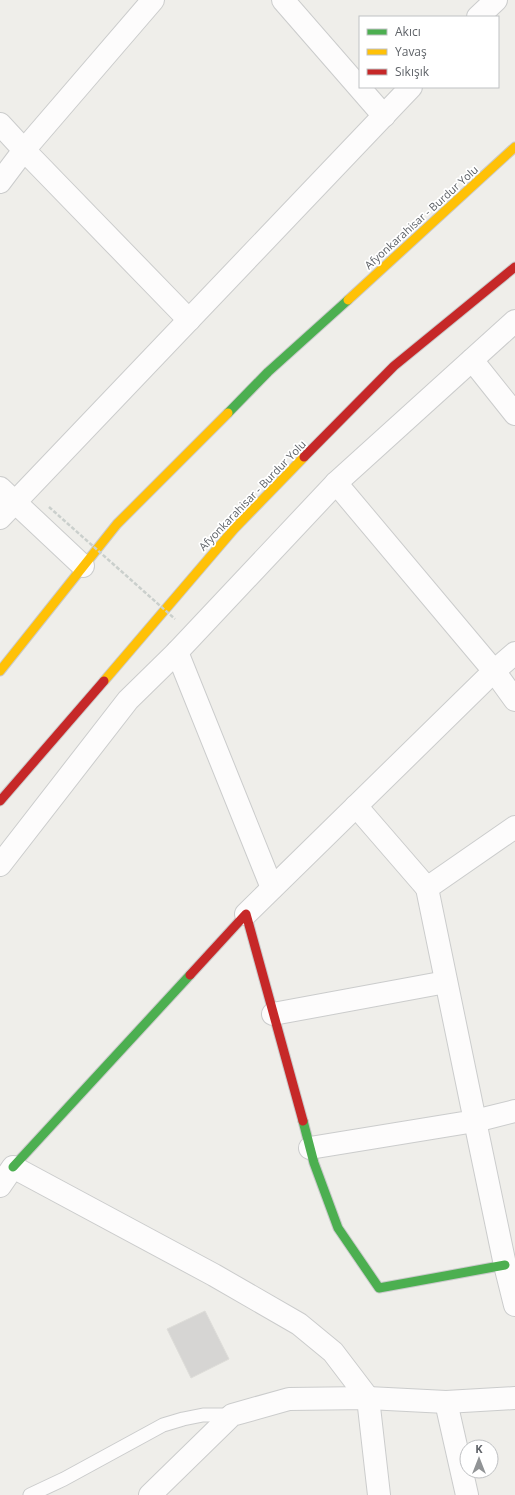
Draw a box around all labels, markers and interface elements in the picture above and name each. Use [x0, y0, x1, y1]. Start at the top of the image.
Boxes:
legend [359, 16, 499, 88]
text: Akıcı [395, 23, 421, 40]
text: Yavaş [395, 43, 427, 60]
text: Sıkışık [395, 63, 430, 80]
street label: Afyonkarahisar - Burdur Yolu [361, 162, 481, 272]
street label: Afyonkarahisar - Burdur Yolu [195, 437, 309, 553]
north arrow [459, 1439, 499, 1479]
text: K [475, 1441, 483, 1456]

